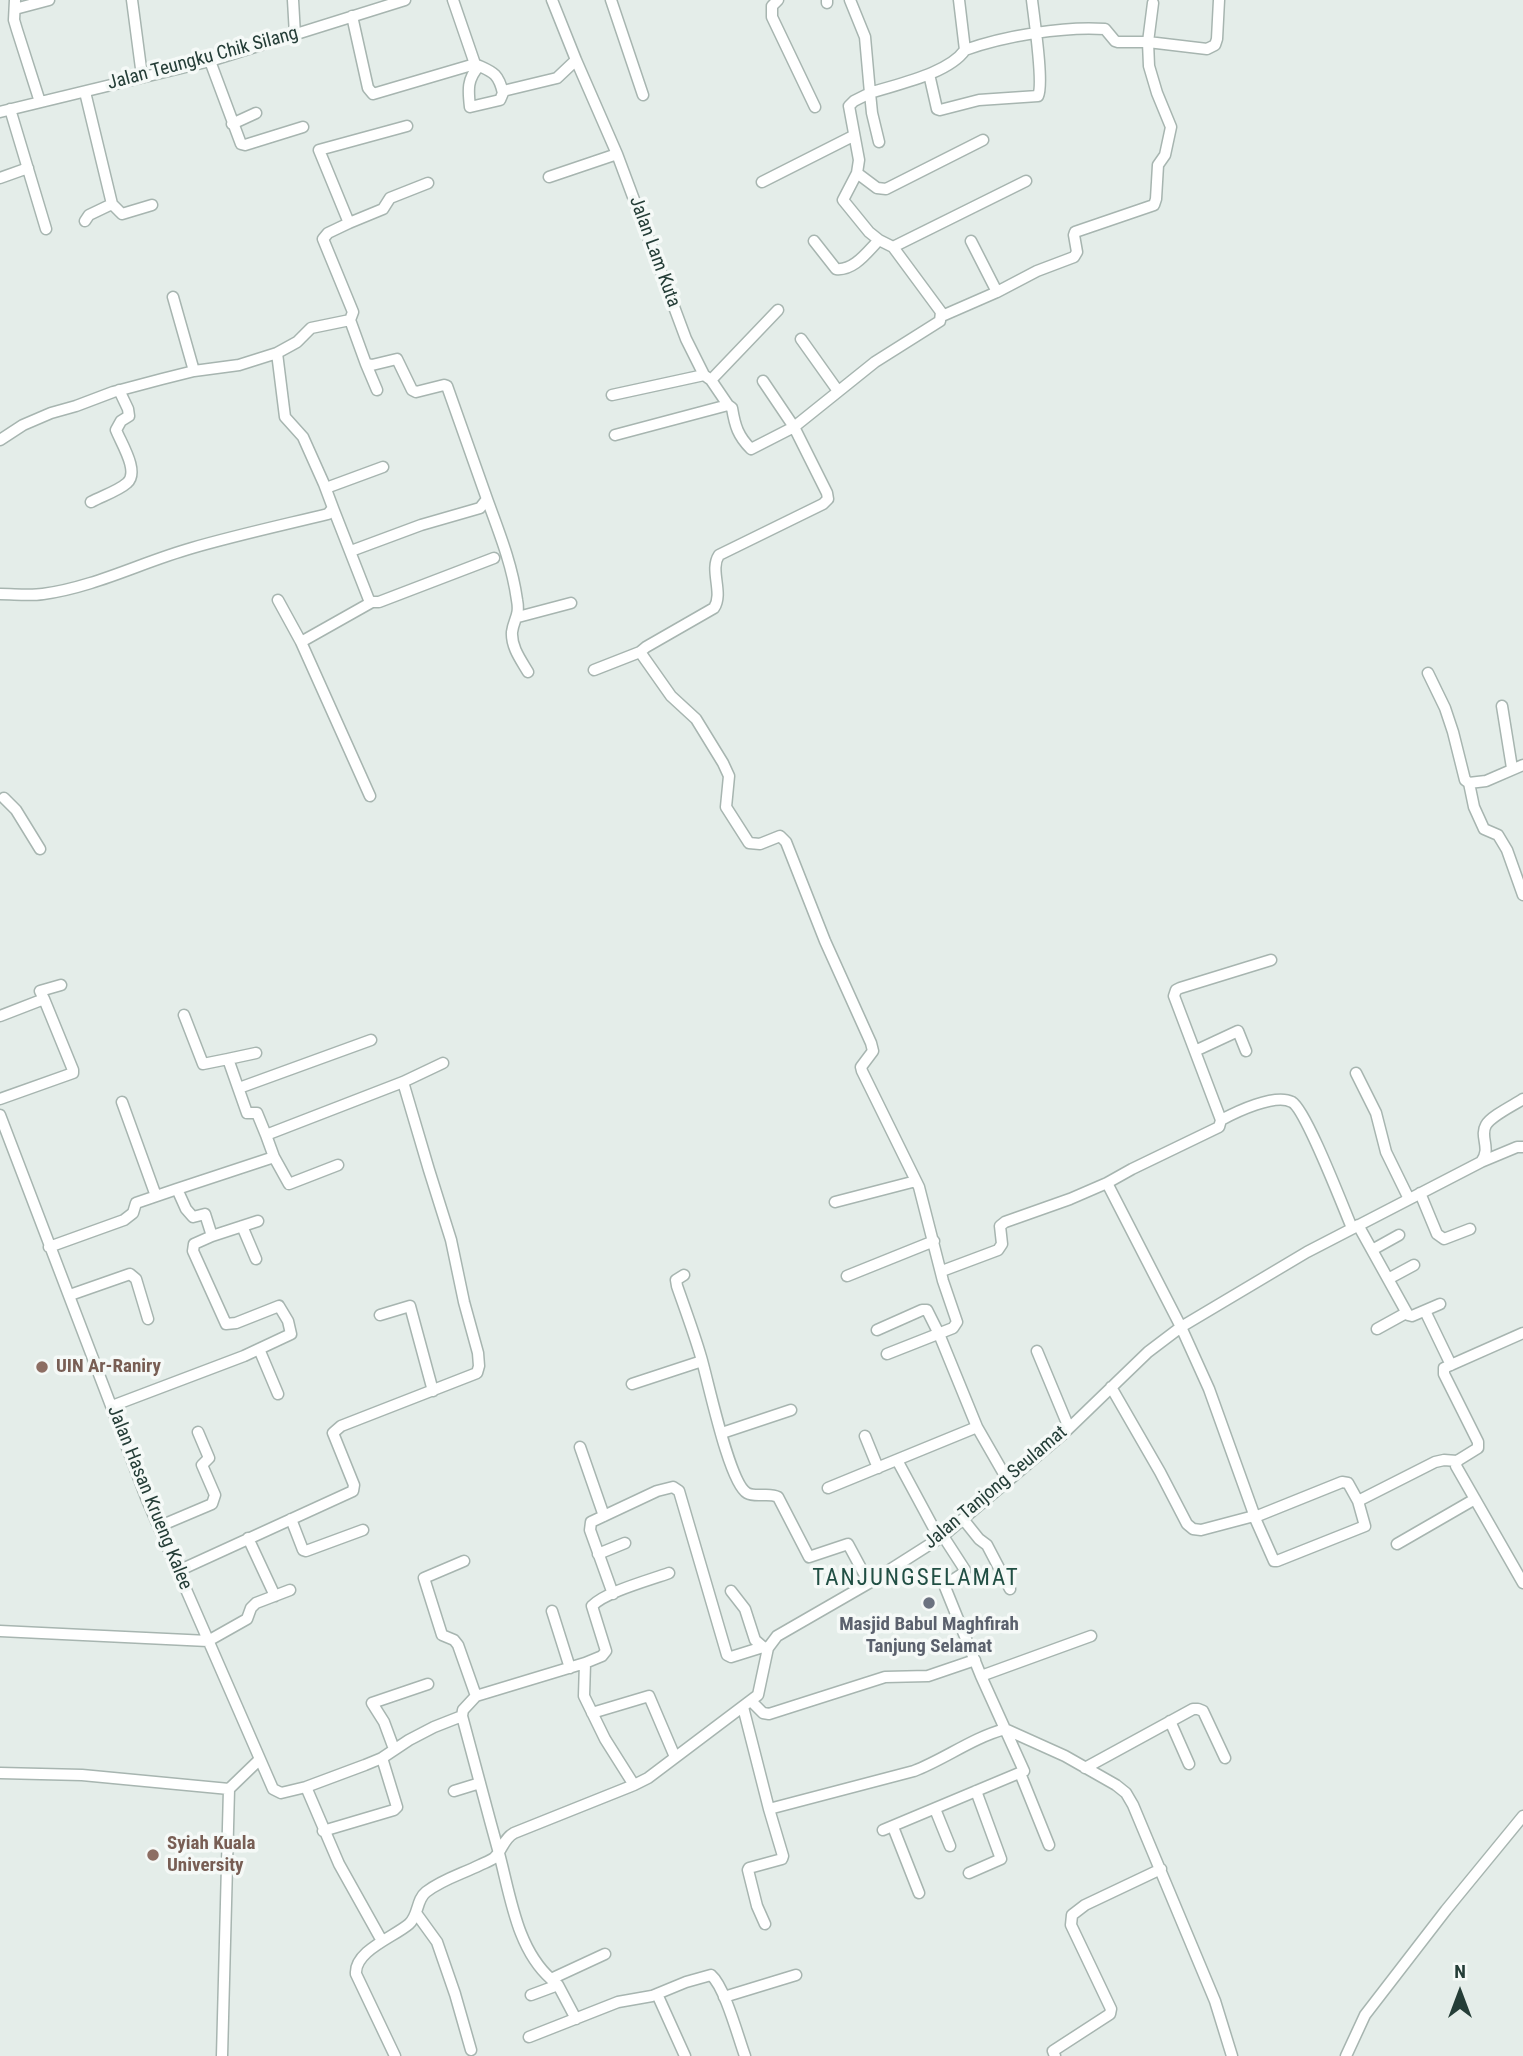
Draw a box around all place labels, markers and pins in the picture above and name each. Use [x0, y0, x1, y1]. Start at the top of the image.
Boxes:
place label: UIN Ar-Raniry [56, 1356, 161, 1378]
marker: UIN Ar-Raniry [34, 1359, 50, 1375]
marker: Masjid Babul Maghfirah Tanjung Selamat [921, 1595, 937, 1611]
place label: Masjid Babul Maghfirah Tanjung Selamat [839, 1614, 1019, 1658]
place label: Syiah Kuala University [167, 1833, 256, 1877]
marker: Syiah Kuala University [145, 1847, 161, 1863]

